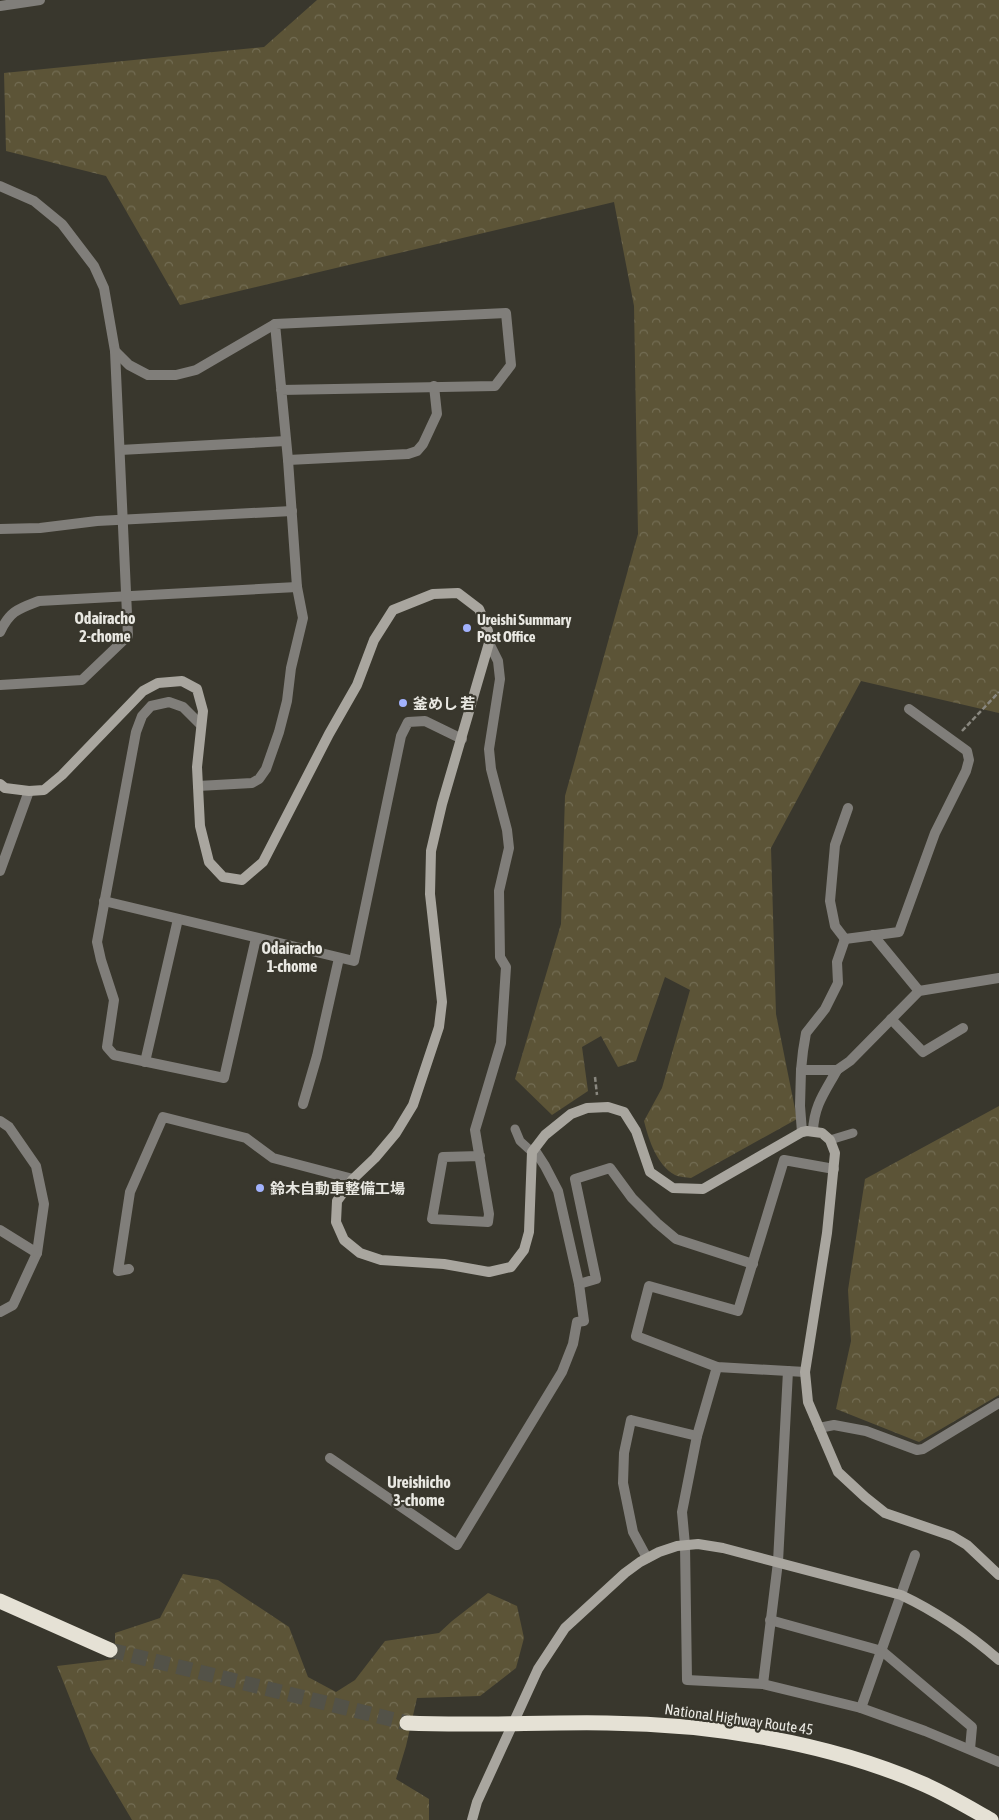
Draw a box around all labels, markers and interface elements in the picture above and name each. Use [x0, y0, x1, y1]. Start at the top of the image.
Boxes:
district label: Odairacho 2-chome [74, 609, 136, 645]
place label: Ureishi Summary Post Office [477, 611, 572, 645]
marker: Ureishi Summary Post Office [461, 622, 473, 634]
place label: 釜めし 若 [413, 695, 475, 712]
marker: 釜めし 若 [397, 697, 409, 709]
district label: Odairacho 1-chome [261, 939, 323, 975]
place label: 鈴木自動車整備工場 [270, 1180, 405, 1197]
marker: 鈴木自動車整備工場 [254, 1182, 266, 1194]
district label: Ureishicho 3-chome [387, 1473, 451, 1509]
street label: National Highway Route 45 [664, 1700, 814, 1738]

